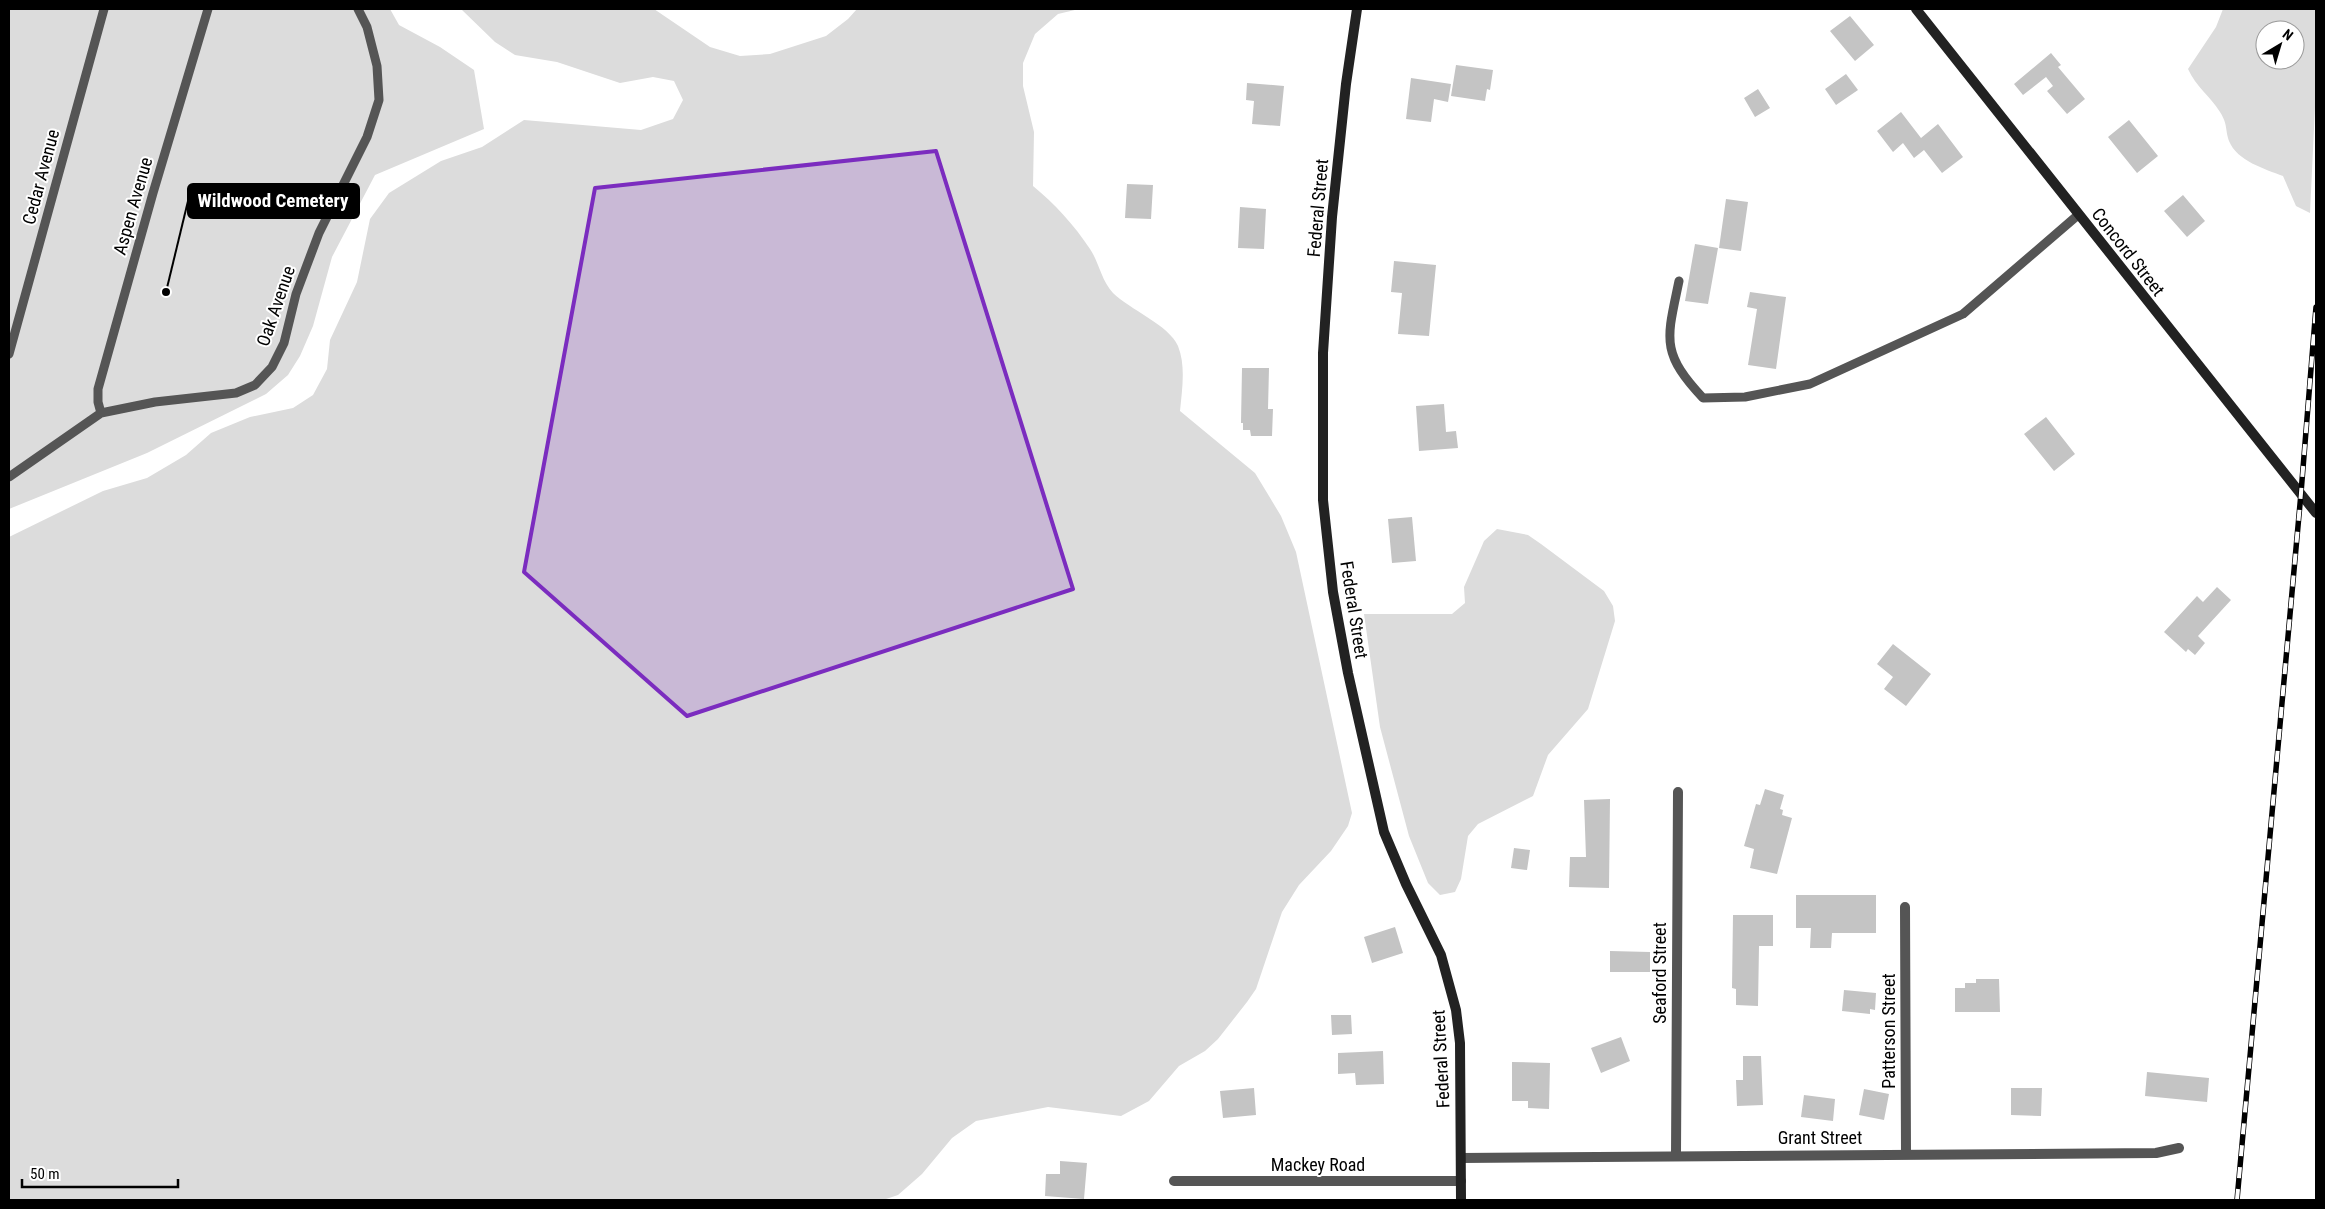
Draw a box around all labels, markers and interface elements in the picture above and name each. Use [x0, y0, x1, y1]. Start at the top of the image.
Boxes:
north arrow [2255, 20, 2305, 70]
text: N [2280, 26, 2296, 44]
street label: Cedar Avenue [18, 127, 63, 227]
street label: Aspen Avenue [109, 155, 156, 257]
street label: Federal Street [1303, 158, 1332, 258]
callout: Wildwood Cemetery [188, 184, 359, 218]
text: Wildwood Cemetery [198, 189, 349, 212]
street label: Concord Street [2088, 204, 2169, 300]
street label: Oak Avenue [252, 263, 299, 349]
street label: Federal Street [1336, 560, 1373, 660]
street label: Seaford Street [1649, 922, 1670, 1024]
street label: Patterson Street [1878, 973, 1899, 1089]
street label: Federal Street [1427, 1009, 1454, 1109]
street label: Grant Street [1778, 1127, 1862, 1148]
street label: Mackey Road [1271, 1154, 1365, 1175]
scale bar [22, 1156, 179, 1188]
text: 50 m [30, 1165, 60, 1183]

